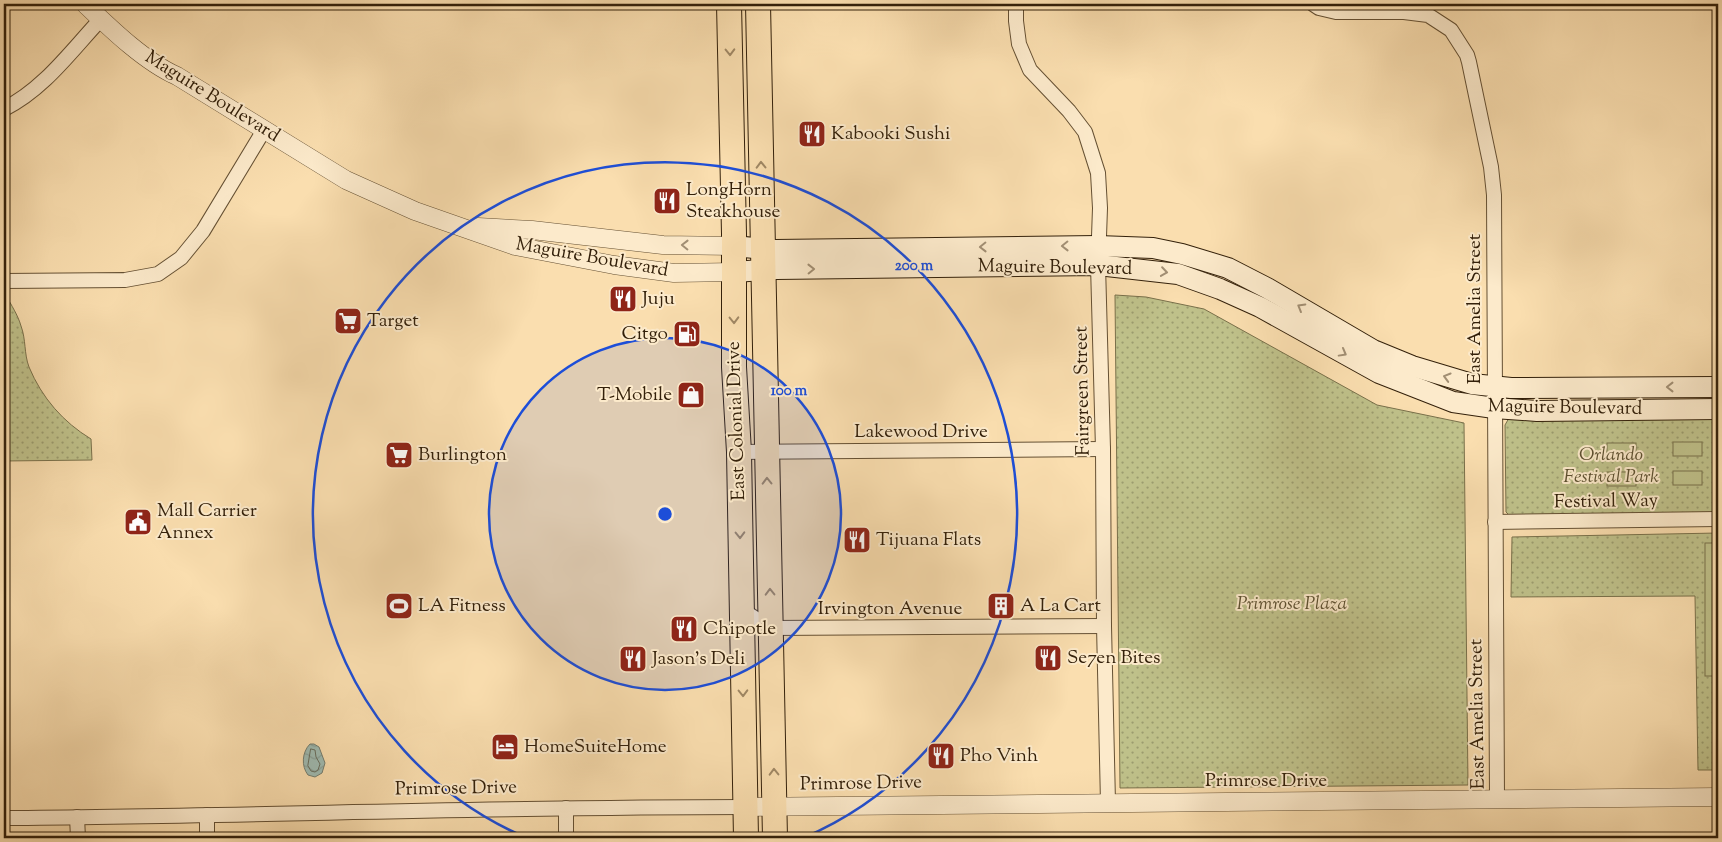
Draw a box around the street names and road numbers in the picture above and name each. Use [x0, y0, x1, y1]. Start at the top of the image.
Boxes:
street label: Maguire Boulevard [139, 45, 285, 150]
street label: Maguire Boulevard [513, 231, 671, 285]
street label: East Amelia Street [1462, 233, 1489, 384]
street label: Maguire Boulevard [977, 253, 1133, 283]
street label: Fairgreen Street [1068, 325, 1098, 456]
street label: East Colonial Drive [721, 341, 753, 501]
street label: Maguire Boulevard [1487, 393, 1643, 423]
street label: Lakewood Drive [854, 419, 988, 446]
street label: Festival Way [1554, 488, 1659, 516]
street label: Irvington Avenue [818, 596, 962, 623]
street label: East Amelia Street [1463, 638, 1493, 789]
street label: Primrose Drive [1205, 768, 1327, 795]
street label: Primrose Drive [800, 769, 922, 799]
street label: Primrose Drive [395, 774, 517, 804]

